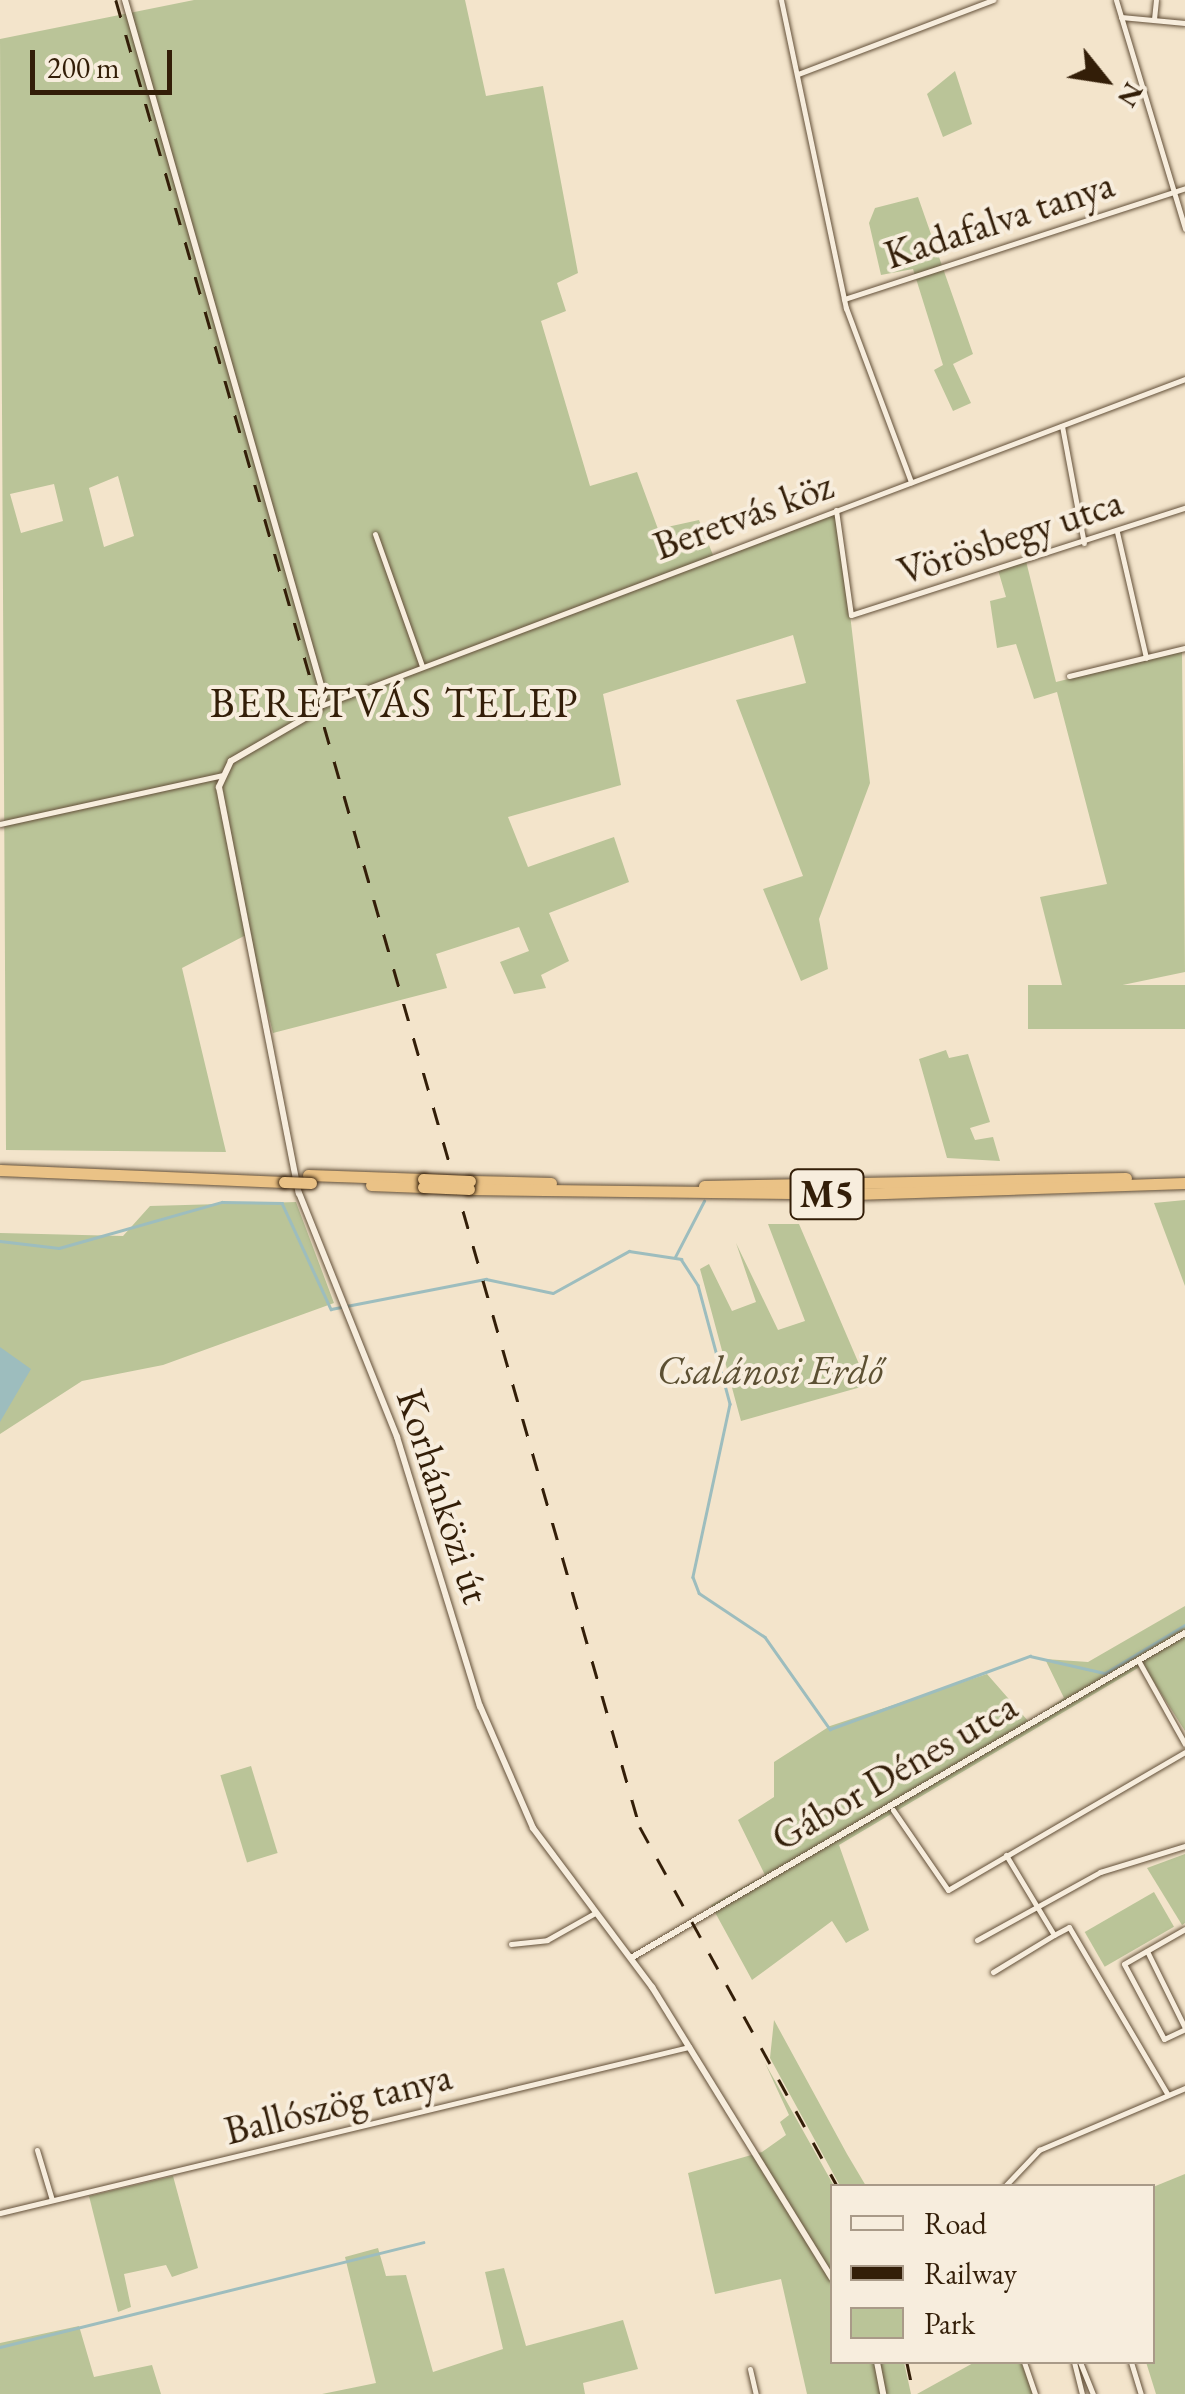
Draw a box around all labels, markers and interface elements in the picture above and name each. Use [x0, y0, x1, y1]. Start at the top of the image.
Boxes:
scale bar [35, 30, 178, 92]
north arrow [1055, 30, 1155, 130]
text: 200 m [47, 48, 120, 87]
text: N [1110, 76, 1152, 114]
street label: Kadafalva tanya [878, 159, 1120, 279]
street label: Beretvás köz [647, 460, 839, 570]
street label: Vörösbegy utca [892, 477, 1128, 595]
district label: BERETVÁS TELEP [210, 678, 580, 728]
road number: M5 [790, 1161, 864, 1227]
park label: Csalánosi Erdő [657, 1346, 883, 1394]
street label: Korhánközi út [387, 1383, 501, 1609]
street label: Gábor Dénes utca [763, 1681, 1025, 1861]
street label: Ballószög tanya [219, 2052, 457, 2154]
legend [830, 2184, 1155, 2364]
text: Road [924, 2204, 987, 2243]
text: Railway [924, 2254, 1017, 2293]
text: Park [924, 2304, 975, 2343]

